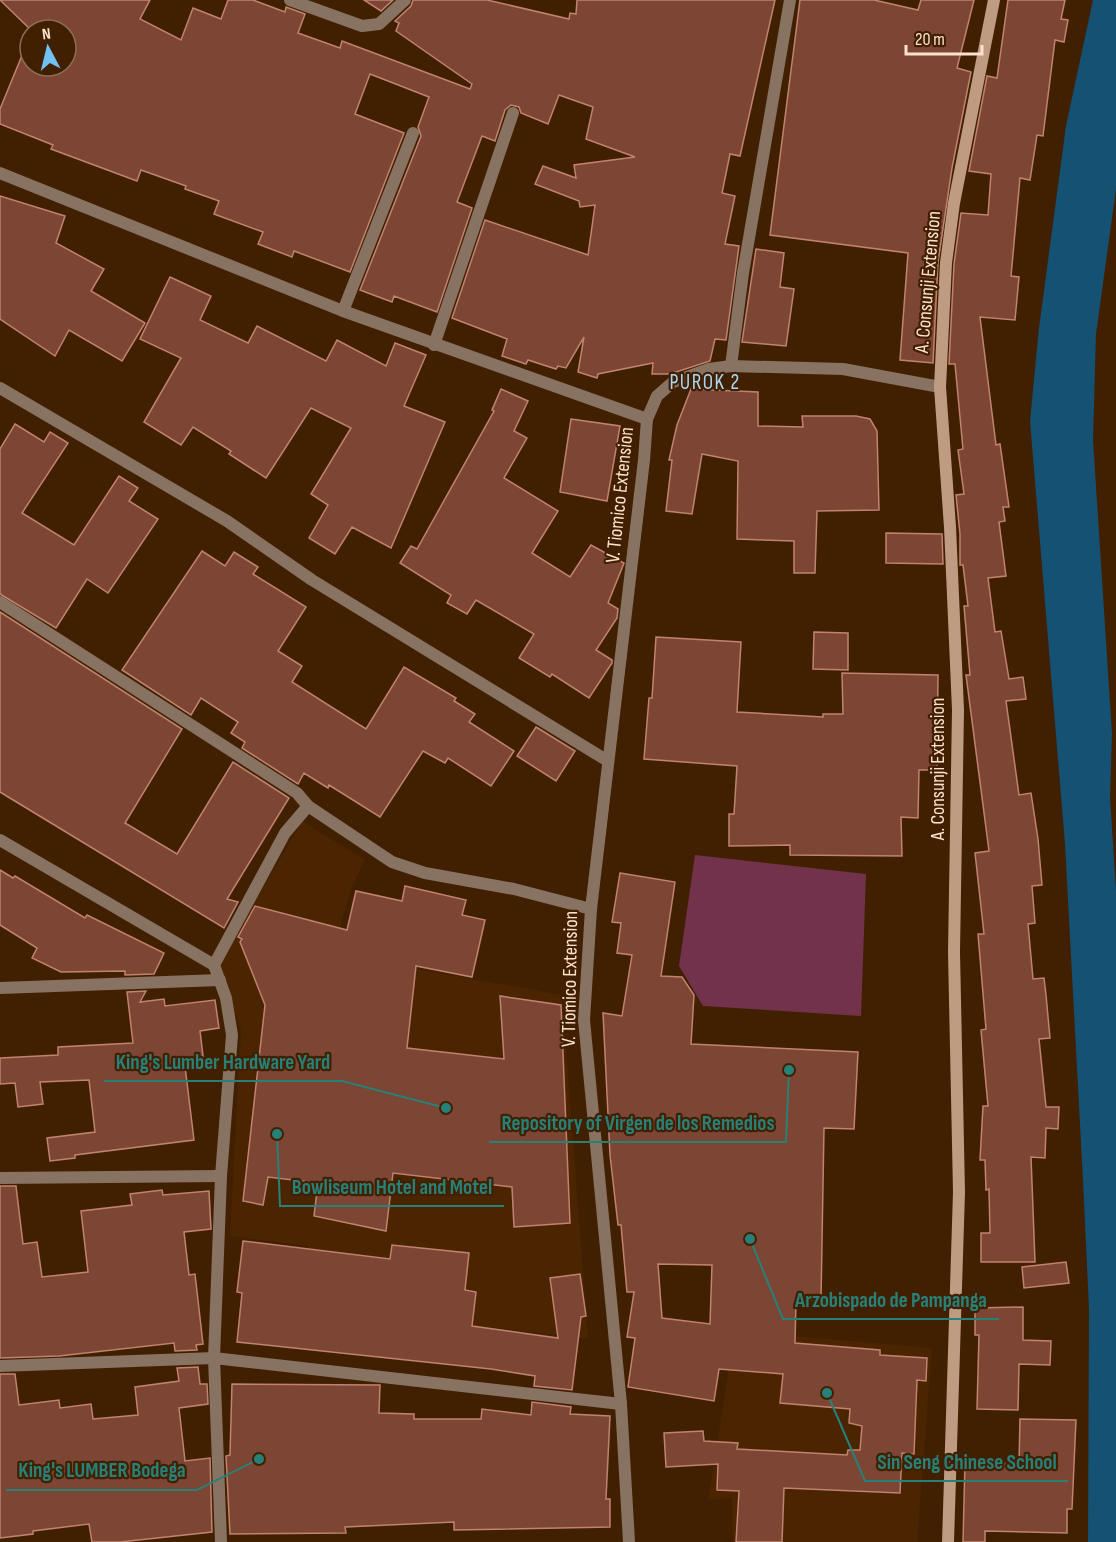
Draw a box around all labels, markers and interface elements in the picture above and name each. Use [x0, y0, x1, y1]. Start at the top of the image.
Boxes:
north arrow [18, 18, 78, 78]
scale bar [906, 18, 982, 56]
text: N [41, 25, 52, 45]
text: 20 m [915, 29, 945, 50]
street label: A. Consunji Extension [910, 210, 946, 355]
district label: PUROK 2 [669, 370, 741, 395]
street label: V. Tiomico Extension [601, 426, 639, 564]
street label: A. Consunji Extension [926, 698, 950, 841]
street label: V. Tiomico Extension [557, 911, 583, 1047]
callout: King's Lumber Hardware Yard [104, 1042, 342, 1081]
text: King's Lumber Hardware Yard [116, 1050, 330, 1075]
callout: Repository of Virgen de los Remedios [489, 1103, 786, 1142]
text: Repository of Virgen de los Remedios [502, 1111, 774, 1136]
callout: Bowliseum Hotel and Motel [280, 1167, 504, 1206]
text: Bowliseum Hotel and Motel [292, 1175, 492, 1200]
callout: Arzobispado de Pampanga [783, 1280, 999, 1319]
text: Arzobispado de Pampanga [794, 1288, 987, 1313]
callout: Sin Seng Chinese School [865, 1442, 1068, 1481]
text: Sin Seng Chinese School [877, 1450, 1057, 1475]
callout: King's LUMBER Bodega [6, 1451, 197, 1490]
text: King's LUMBER Bodega [18, 1458, 186, 1483]

